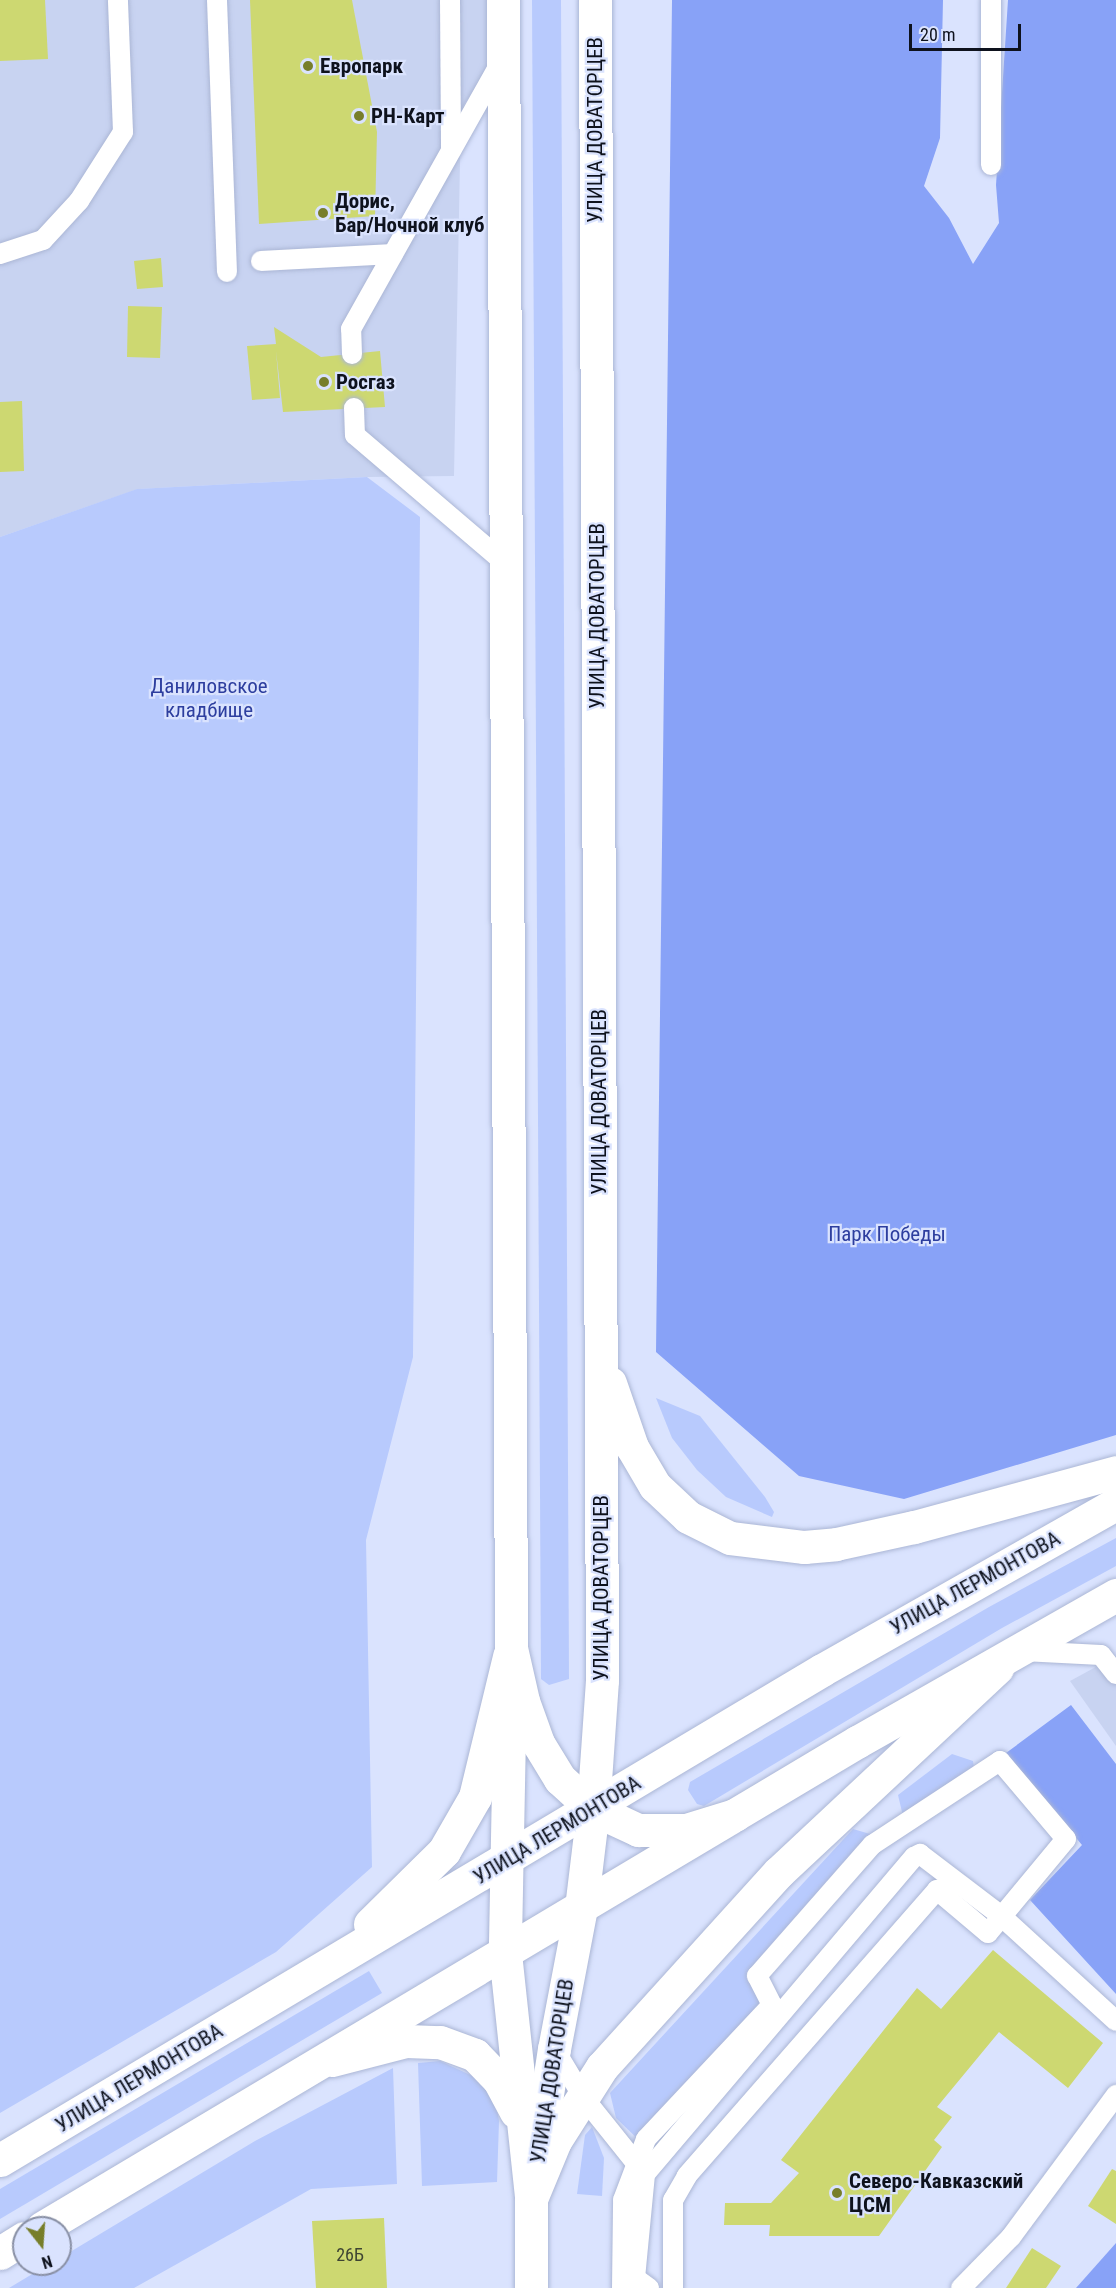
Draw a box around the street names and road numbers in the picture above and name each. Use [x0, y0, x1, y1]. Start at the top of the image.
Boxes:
street label: УЛИЦА ДОВАТОРЦЕВ [582, 37, 608, 223]
street label: УЛИЦА ДОВАТОРЦЕВ [584, 523, 610, 709]
street label: УЛИЦА ДОВАТОРЦЕВ [586, 1009, 612, 1195]
street label: УЛИЦА ДОВАТОРЦЕВ [588, 1495, 614, 1681]
street label: УЛИЦА ЛЕРМОНТОВА [886, 1526, 1064, 1640]
street label: УЛИЦА ЛЕРМОНТОВА [469, 1770, 645, 1890]
street label: УЛИЦА ДОВАТОРЦЕВ [525, 1977, 579, 2165]
street label: УЛИЦА ЛЕРМОНТОВА [51, 2018, 227, 2138]

